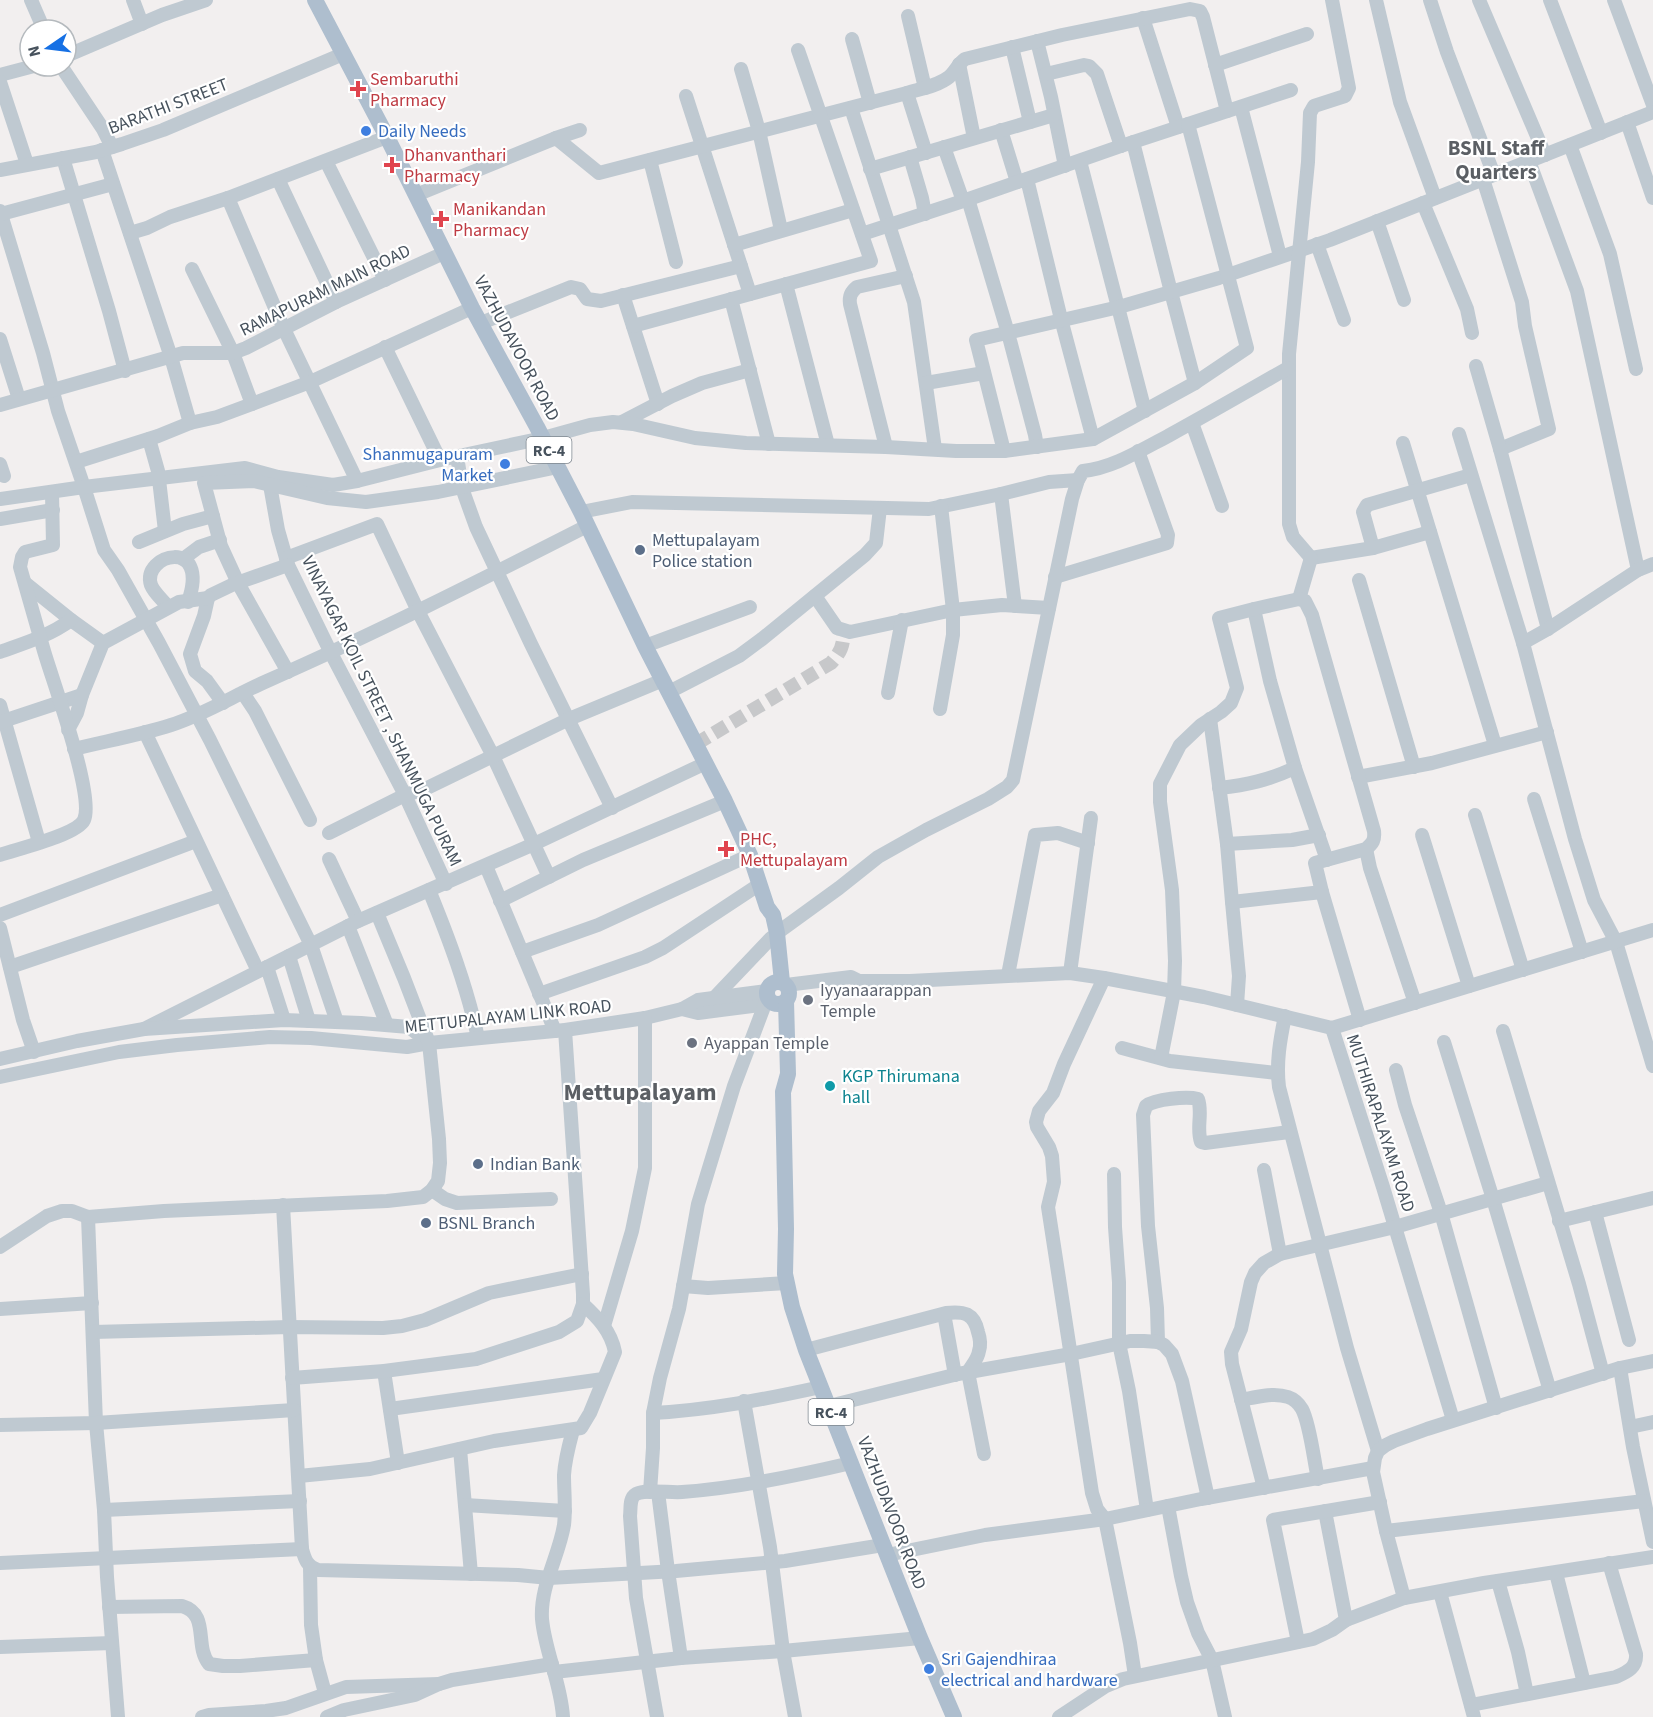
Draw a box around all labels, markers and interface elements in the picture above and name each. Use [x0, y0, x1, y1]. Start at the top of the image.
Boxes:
north arrow [18, 18, 78, 78]
text: N [22, 44, 46, 59]
place label: Sembaruthi Pharmacy [370, 67, 459, 113]
street label: BARATHI STREET [105, 72, 232, 141]
marker: Sembaruthi Pharmacy [351, 82, 365, 96]
place label: Daily Needs [378, 119, 466, 144]
marker: Daily Needs [359, 124, 373, 138]
district label: BSNL Staff Quarters [1448, 133, 1546, 187]
place label: Dhanvanthari Pharmacy [404, 143, 506, 189]
marker: Dhanvanthari Pharmacy [385, 158, 399, 172]
place label: Manikandan Pharmacy [453, 197, 546, 243]
marker: Manikandan Pharmacy [434, 212, 448, 226]
street label: RAMAPURAM MAIN ROAD [236, 238, 415, 343]
street label: VAZHUDAVOOR ROAD [468, 271, 566, 426]
road number: RC-4 [526, 437, 572, 463]
place label: Shanmugapuram Market [363, 442, 493, 488]
marker: Shanmugapuram Market [498, 457, 512, 471]
place label: Mettupalayam Police station [652, 528, 760, 574]
marker: Mettupalayam Police station [633, 543, 647, 557]
street label: VINAYAGAR KOIL STREET , SHANMUGA PURAM [295, 552, 468, 871]
place label: PHC, Mettupalayam [740, 827, 848, 873]
marker: PHC, Mettupalayam [717, 840, 735, 858]
place label: Iyyanaarappan Temple [820, 978, 932, 1024]
street label: METTUPALAYAM LINK ROAD [403, 993, 613, 1040]
marker: Iyyanaarappan Temple [801, 993, 815, 1007]
place label: Ayappan Temple [704, 1031, 829, 1056]
street label: MUTHIRAPALAYAM ROAD [1340, 1031, 1421, 1215]
marker: Ayappan Temple [685, 1036, 699, 1050]
place label: KGP Thirumana hall [842, 1064, 960, 1110]
district label: Mettupalayam [564, 1075, 716, 1110]
marker: KGP Thirumana hall [823, 1079, 837, 1093]
place label: Indian Bank [490, 1152, 580, 1177]
marker: Indian Bank [471, 1157, 485, 1171]
place label: BSNL Branch [438, 1211, 535, 1236]
marker: BSNL Branch [419, 1216, 433, 1230]
road number: RC-4 [808, 1399, 854, 1425]
street label: VAZHUDAVOOR ROAD [851, 1433, 932, 1593]
place label: Sri Gajendhiraa electrical and hardware [941, 1647, 1118, 1693]
marker: Sri Gajendhiraa electrical and hardware [922, 1662, 936, 1676]

